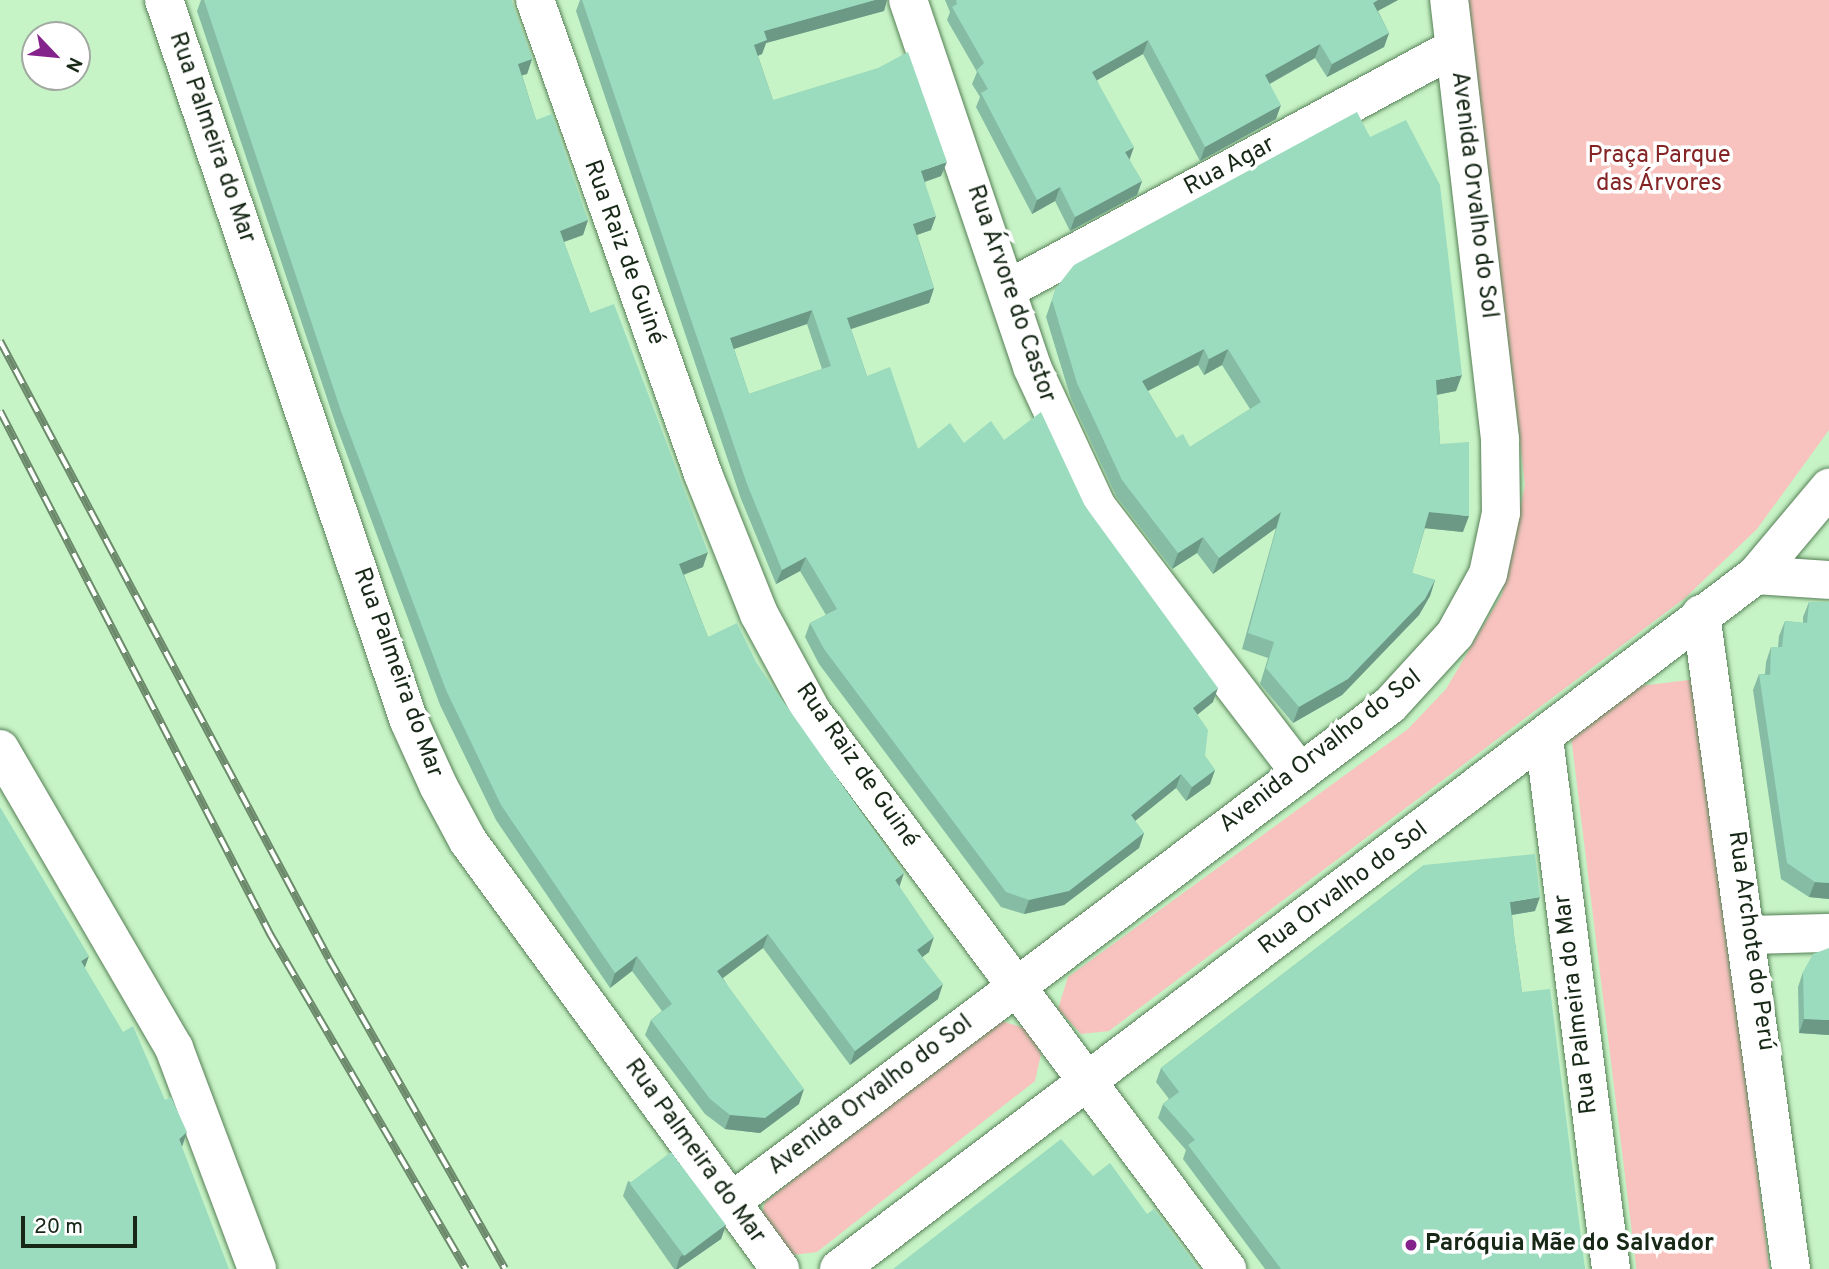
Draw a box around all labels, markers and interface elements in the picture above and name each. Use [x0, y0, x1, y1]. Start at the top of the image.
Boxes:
north arrow [21, 21, 91, 91]
street label: Rua Palmeira do Mar [161, 29, 261, 247]
text: N [59, 53, 87, 76]
street label: Avenida Orvalho do Sol [1444, 70, 1502, 320]
street label: Rua Agar [1179, 131, 1281, 203]
park label: Praça Parque das Árvores [1587, 143, 1731, 199]
street label: Rua Raiz de Guiné [576, 157, 670, 349]
street label: Rua Árvore do Castor [959, 181, 1061, 407]
street label: Rua Palmeira do Mar [346, 564, 448, 782]
street label: Avenida Orvalho do Sol [1214, 664, 1428, 840]
street label: Rua Raiz de Guiné [788, 678, 924, 854]
street label: Rua Orvalho do Sol [1254, 816, 1434, 962]
street label: Rua Archote do Perú [1720, 829, 1780, 1053]
street label: Rua Palmeira do Mar [1549, 892, 1605, 1116]
street label: Avenida Orvalho do Sol [763, 1010, 979, 1182]
street label: Rua Palmeira do Mar [617, 1054, 771, 1250]
scale bar [24, 1202, 140, 1246]
text: 20 m [34, 1214, 83, 1241]
place label: Paróquia Mãe do Salvador [1425, 1231, 1714, 1259]
marker: Paróquia Mãe do Salvador [1403, 1237, 1419, 1253]

